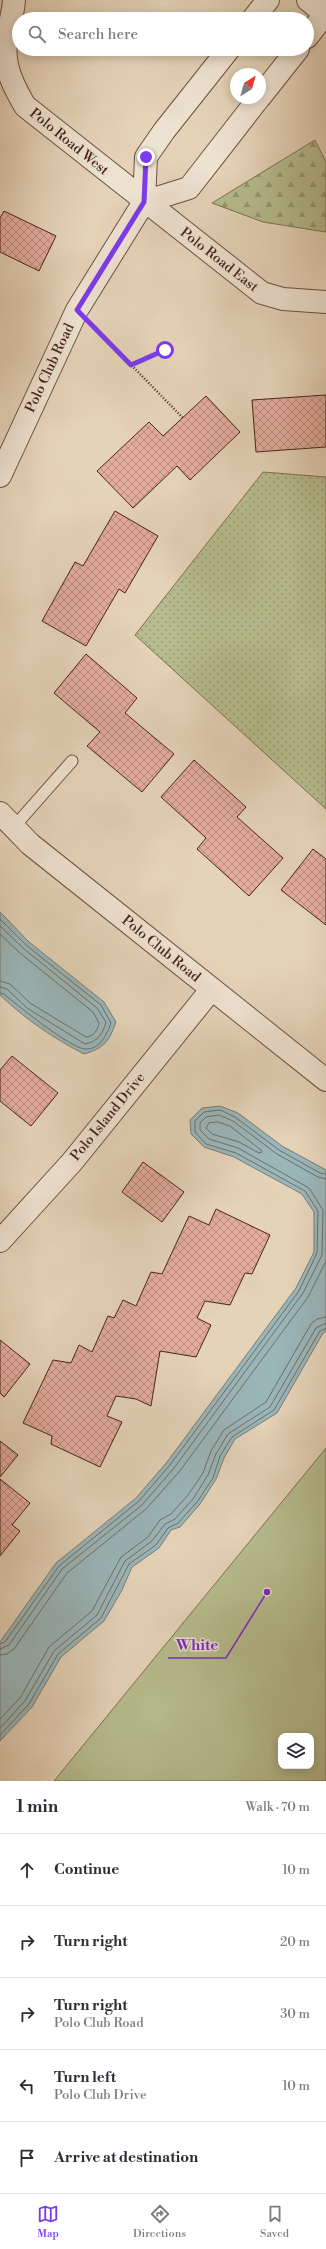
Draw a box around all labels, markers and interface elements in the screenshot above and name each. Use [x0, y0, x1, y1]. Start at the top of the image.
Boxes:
search box [12, 12, 314, 56]
icon: search [26, 23, 48, 45]
text: Search here [58, 25, 138, 44]
north arrow [230, 68, 266, 104]
street label: Polo Road West [26, 105, 112, 179]
route end [137, 148, 155, 166]
street label: Polo Road East [176, 224, 262, 296]
street label: Polo Club Road [21, 320, 79, 416]
route start [156, 341, 174, 359]
street label: Polo Club Road [118, 912, 204, 986]
street label: Polo Island Drive [67, 1069, 149, 1165]
callout: White [168, 1631, 226, 1658]
text: White [175, 1636, 218, 1655]
map controls [278, 1733, 314, 1769]
button: layers [278, 1733, 314, 1769]
text: 1 min [16, 1796, 58, 1818]
text: Walk · 70 m [245, 1799, 310, 1815]
icon: ahead [16, 1859, 38, 1881]
text: Continue [54, 1860, 119, 1879]
text: 10 m [282, 1862, 310, 1878]
icon: right [16, 1931, 38, 1953]
text: Turn right [54, 1932, 128, 1951]
text: 20 m [280, 1934, 310, 1950]
text: Turn right [54, 1996, 128, 2015]
icon: right [16, 2003, 38, 2025]
text: 30 m [280, 2006, 310, 2022]
text: Polo Club Road [54, 2015, 144, 2031]
text: Turn left [54, 2068, 116, 2087]
icon: left [16, 2075, 38, 2097]
text: 10 m [282, 2078, 310, 2094]
text: Polo Club Drive [54, 2087, 147, 2103]
icon: arrive [16, 2147, 38, 2169]
text: Arrive at destination [54, 2148, 198, 2167]
tab: Map [37, 2203, 59, 2241]
tab: Directions [133, 2203, 186, 2241]
tab: Saved [260, 2203, 289, 2241]

